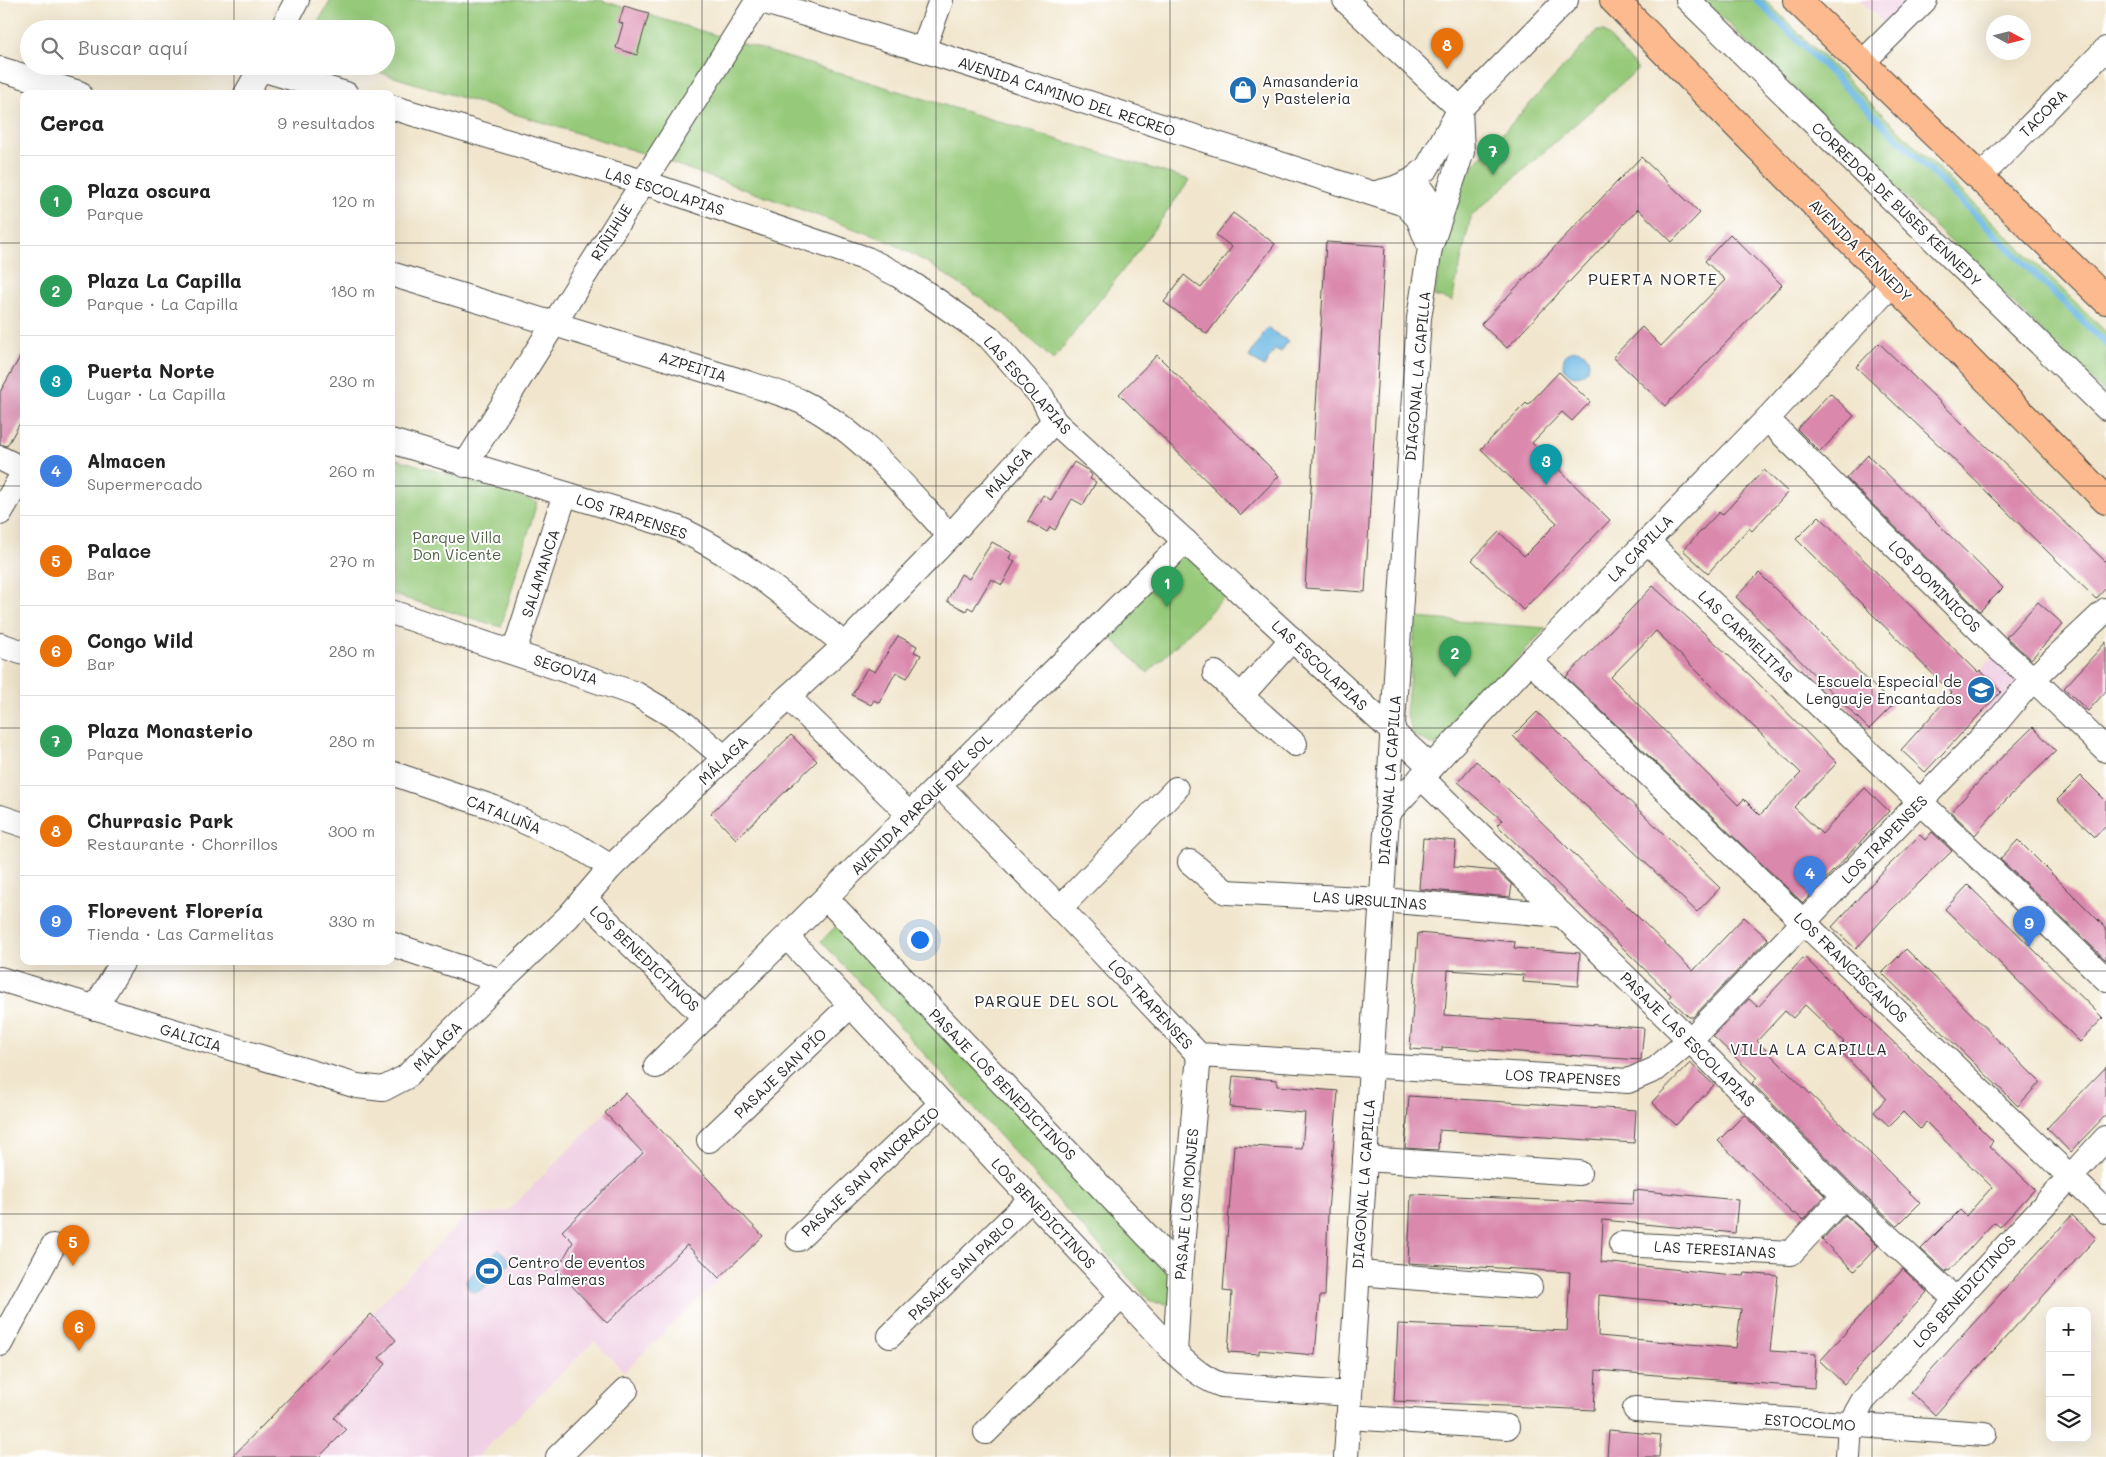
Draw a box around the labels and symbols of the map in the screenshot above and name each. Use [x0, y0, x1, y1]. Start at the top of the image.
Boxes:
north arrow [1986, 15, 2031, 60]
pin: 8 [1431, 28, 1463, 69]
street label: AVENIDA CAMINO DEL RECREO [956, 51, 1178, 141]
place label: Amasanderia y Pasteleria [1262, 71, 1359, 108]
shop icon: Amasanderia y Pasteleria [1228, 75, 1258, 105]
street label: TACORA [2015, 85, 2071, 141]
street label: CORREDOR DE BUSES KENNEDY [1808, 117, 1986, 291]
pin: 7 [1477, 134, 1509, 175]
street label: LAS ESCOLAPIAS [603, 162, 727, 220]
street label: AVENIDA KENNEDY [1805, 194, 1917, 306]
street label: RIÑIHUE [586, 200, 636, 264]
district label: PUERTA NORTE [1588, 268, 1718, 289]
street label: DIAGONAL LA CAPILLA [1400, 290, 1434, 462]
street label: LAS ESCOLAPIAS [980, 332, 1076, 438]
street label: AZPEITIA [657, 346, 729, 386]
street label: MÁLAGA [980, 442, 1036, 502]
pin: 3 [1530, 444, 1562, 485]
street label: LOS TRAPENSES [574, 489, 690, 543]
street label: LA CAPILLA [1603, 510, 1677, 586]
street label: SALAMANCA [516, 526, 564, 620]
park label: Parque Villa Don Vicente [412, 527, 502, 564]
street label: LOS DOMINICOS [1885, 536, 1985, 636]
pin: 1 [1151, 566, 1183, 607]
street label: LAS CARMELITAS [1694, 586, 1798, 686]
street label: LAS ESCOLAPIAS [1268, 615, 1372, 715]
pin: 2 [1439, 636, 1471, 677]
street label: SEGOVIA [531, 649, 601, 689]
place label: Escuela Especial de Lenguaje Encantados [1806, 671, 1962, 708]
school or university icon: Escuela Especial de Lenguaje Encantados [1966, 675, 1996, 705]
street label: DIAGONAL LA CAPILLA [1373, 694, 1405, 866]
street label: AVENIDA PARQUE DEL SOL [846, 729, 996, 879]
street label: MÁLAGA [694, 731, 752, 789]
street label: CATALUÑA [464, 790, 544, 838]
street label: LOS TRAPENSES [1837, 790, 1931, 888]
pin: 4 [1794, 856, 1826, 897]
street label: LAS URSULINAS [1312, 886, 1428, 914]
street label: LOS BENEDICTINOS [586, 901, 704, 1015]
pin: 9 [2013, 906, 2045, 947]
street label: LOS FRANCISCANOS [1790, 907, 1912, 1027]
your location [907, 927, 933, 953]
street label: LOS TRAPENSES [1104, 955, 1198, 1053]
street label: PASAJE LAS ESCOLAPIAS [1616, 967, 1760, 1111]
district label: PARQUE DEL SOL [974, 990, 1120, 1011]
street label: PASAJE LOS BENEDICTINOS [925, 1004, 1081, 1164]
street label: MÁLAGA [408, 1017, 466, 1075]
street label: GALICIA [158, 1018, 224, 1056]
street label: PASAJE SAN PÍO [729, 1024, 831, 1122]
district label: VILLA LA CAPILLA [1730, 1038, 1888, 1059]
street label: LOS TRAPENSES [1505, 1064, 1621, 1090]
street label: DIAGONAL LA CAPILLA [1347, 1098, 1379, 1270]
street label: PASAJE SAN PANCRACIO [797, 1102, 943, 1240]
street label: PASAJE LOS MONJES [1169, 1127, 1203, 1281]
street label: LOS BENEDICTINOS [987, 1153, 1101, 1273]
street label: PASAJE SAN PABLO [903, 1212, 1019, 1324]
pin: 5 [57, 1225, 89, 1266]
street label: LOS BENEDICTINOS [1908, 1231, 2020, 1351]
street label: LAS TERESIANAS [1654, 1236, 1776, 1262]
place label: Centro de eventos Las Palmeras [508, 1252, 645, 1289]
sports icon: Centro de eventos Las Palmeras [474, 1256, 504, 1286]
pin: 6 [63, 1310, 95, 1351]
street label: ESTOCOLMO [1764, 1409, 1856, 1435]

